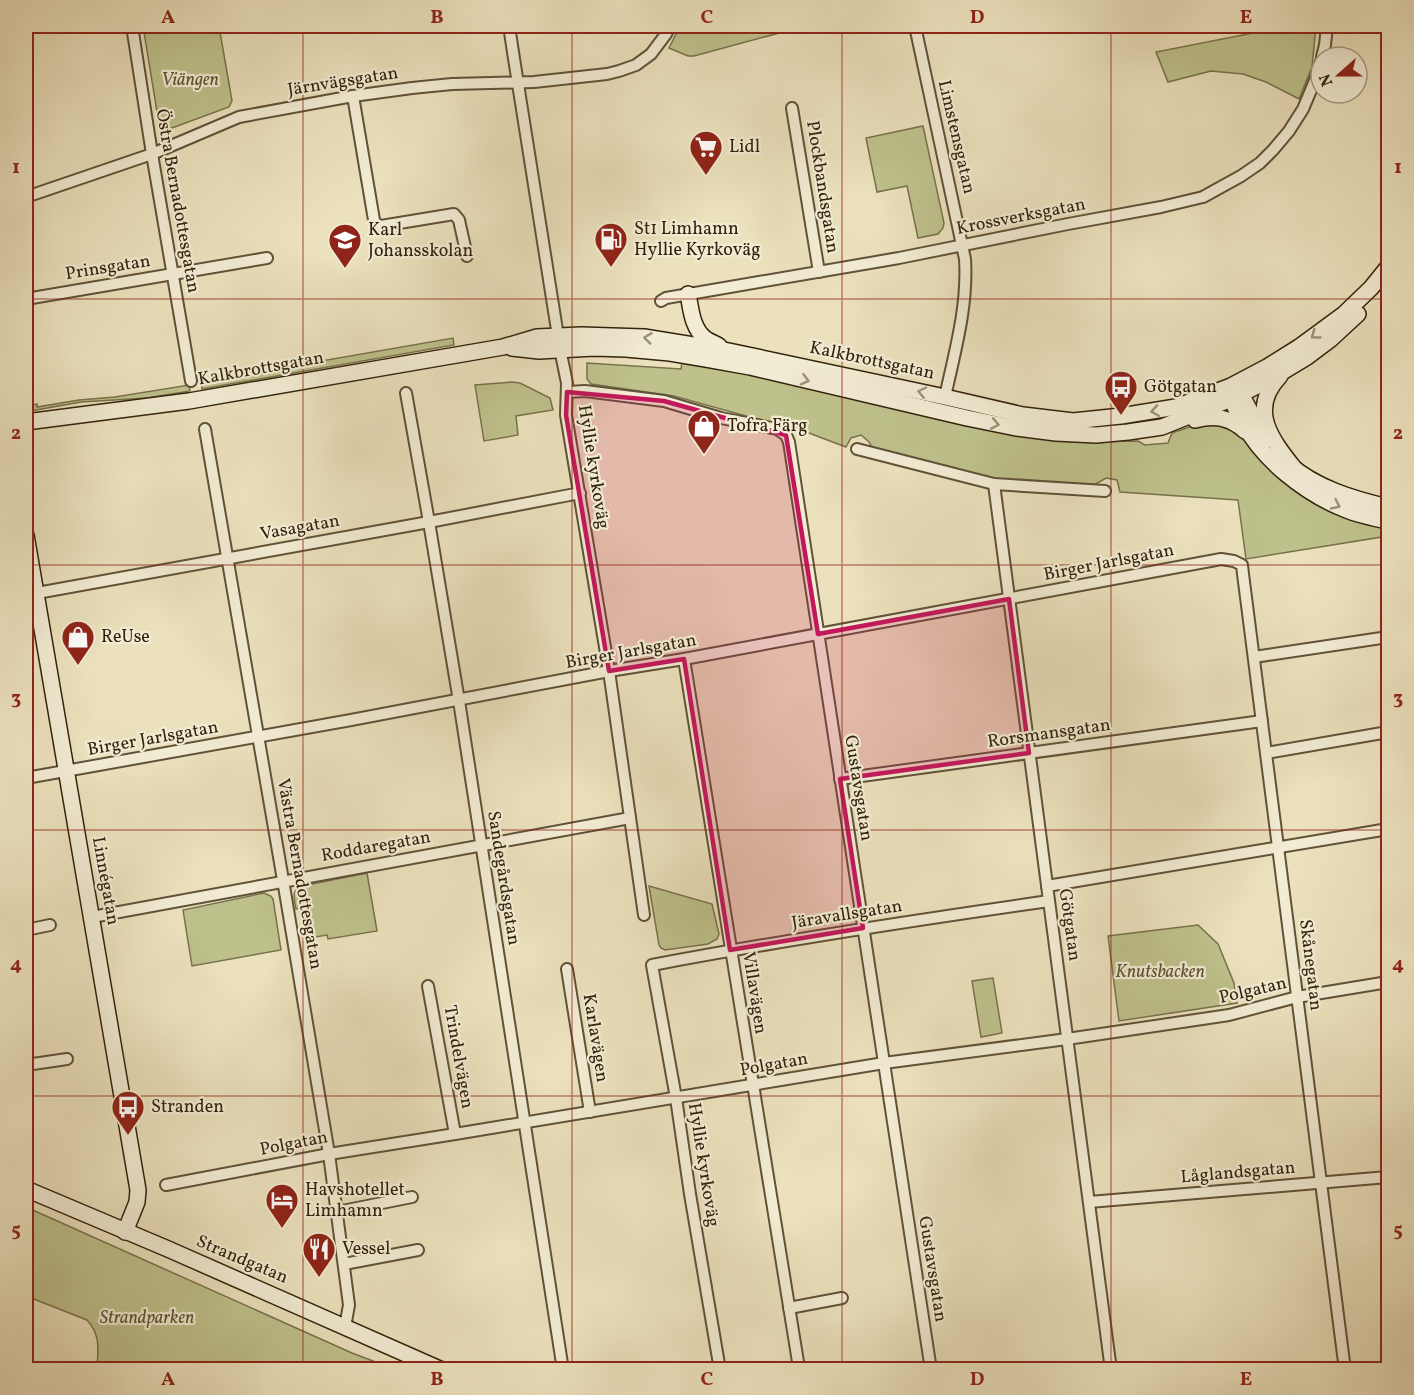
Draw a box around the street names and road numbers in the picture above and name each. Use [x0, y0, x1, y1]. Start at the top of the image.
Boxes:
street label: Järnvägsgatan [286, 61, 400, 103]
street label: Limstensgatan [931, 78, 981, 197]
street label: Östra Bernadottesgatan [149, 107, 206, 295]
street label: Plockbandsgatan [799, 119, 845, 255]
street label: Krossverksgatan [954, 192, 1088, 242]
street label: Prinsgatan [64, 249, 153, 287]
street label: Kalkbrottsgatan [807, 336, 937, 387]
street label: Kalkbrottsgatan [196, 346, 326, 392]
street label: Hyllie kyrkoväg [571, 403, 615, 531]
street label: Vasagatan [258, 509, 342, 547]
street label: Birger Jarlsgatan [1042, 538, 1177, 588]
street label: Birger Jarlsgatan [564, 628, 699, 676]
street label: Rorsmansgatan [986, 713, 1112, 755]
street label: Birger Jarlsgatan [86, 715, 221, 763]
street label: Gustavsgatan [837, 733, 879, 843]
street label: Västra Bernadottesgatan [270, 777, 328, 972]
street label: Sandegårdsgatan [480, 809, 526, 947]
street label: Roddaregatan [319, 825, 433, 869]
street label: Linnégatan [85, 835, 125, 927]
street label: Götgatan [1052, 887, 1086, 963]
street label: Järavallsgatan [790, 894, 904, 936]
street label: Skånegatan [1292, 918, 1328, 1012]
street label: Villavägen [735, 950, 773, 1036]
street label: Polgatan [1217, 971, 1290, 1011]
street label: Karlavägen [576, 992, 614, 1084]
street label: Trindelvägen [437, 1003, 479, 1111]
street label: Polgatan [738, 1047, 810, 1083]
street label: Hyllie kyrkoväg [681, 1101, 725, 1229]
street label: Polgatan [258, 1125, 330, 1163]
street label: Låglandsgatan [1180, 1156, 1297, 1190]
street label: Gustavsgatan [911, 1214, 953, 1324]
street label: Strandgatan [192, 1229, 292, 1291]

